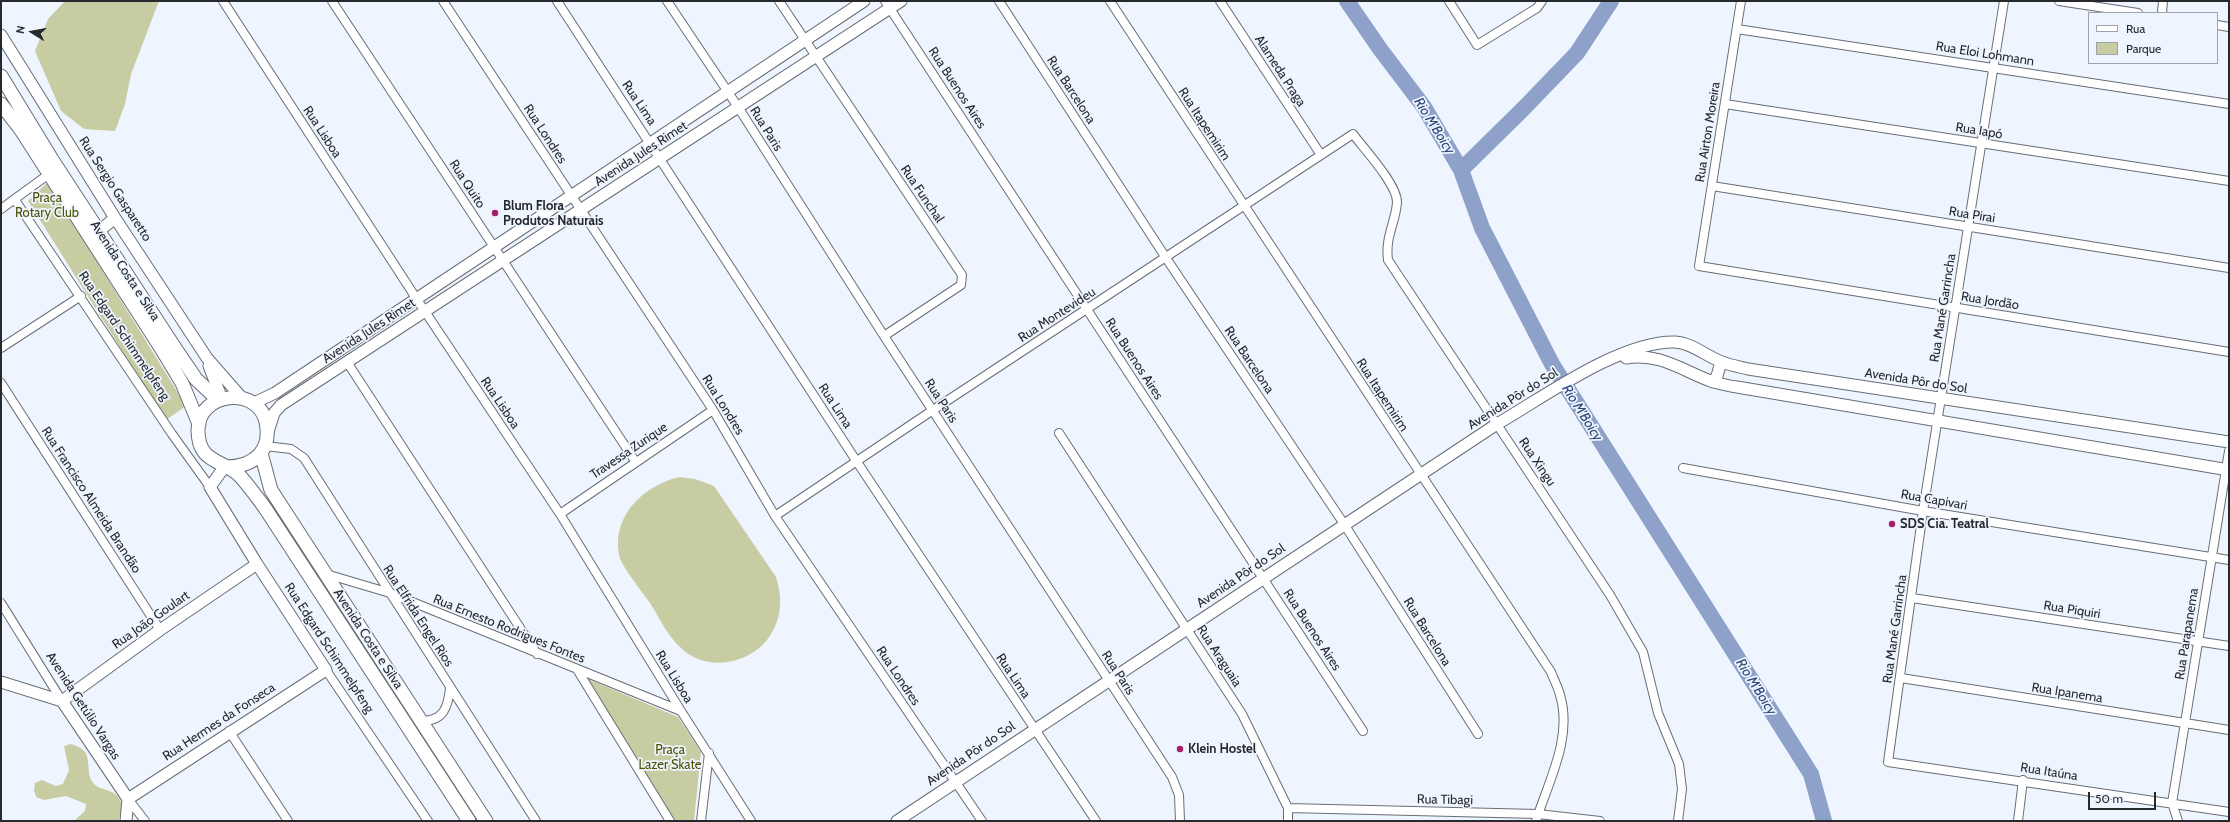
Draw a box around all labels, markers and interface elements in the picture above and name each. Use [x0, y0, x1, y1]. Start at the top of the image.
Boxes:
north arrow [12, 12, 52, 52]
legend [2088, 12, 2218, 64]
text: Rua [2126, 21, 2145, 36]
text: N [13, 25, 28, 35]
street label: Alameda Praga [1251, 32, 1309, 110]
street label: Rua Eloi Lohmann [1935, 39, 2035, 69]
text: Parque [2126, 41, 2161, 56]
street label: Rua Buenos Aires [925, 44, 989, 132]
street label: Rua Barcelona [1043, 53, 1099, 127]
street label: Rua Lima [618, 78, 660, 128]
street label: Rua Airton Moreira [1692, 81, 1724, 183]
street label: Rua Itapemirim [1175, 85, 1233, 163]
water label: Rio M'Boicy [1410, 95, 1458, 157]
street label: Rua Londres [520, 101, 570, 167]
street label: Rua Lisboa [299, 103, 345, 161]
street label: Rua Paris [746, 104, 786, 154]
street label: Avenida Jules Rimet [592, 118, 690, 190]
street label: Rua Iapó [1954, 120, 2004, 142]
street label: Rua Sergio Gasparetto [75, 134, 155, 244]
street label: Rua Quito [446, 157, 488, 211]
street label: Rua Funchal [897, 162, 947, 226]
park label: Praça Rotary Club [15, 190, 79, 221]
place label: Blum Flora Produtos Naturais [503, 198, 604, 229]
street label: Rua Pirai [1948, 204, 1996, 226]
marker: Blum Flora Produtos Naturais [490, 208, 500, 218]
street label: Avenida Costa e Silva [87, 218, 163, 324]
street label: Rua Mané Garrincha [1927, 253, 1959, 363]
street label: Rua Edgard Schimmelpfeng [75, 269, 173, 403]
street label: Rua Montevideu [1015, 284, 1099, 346]
street label: Rua Jordão [1960, 289, 2020, 313]
street label: Avenida Jules Rimet [320, 295, 418, 367]
street label: Rua Buenos Aires [1102, 315, 1166, 403]
street label: Rua Barcelona [1221, 323, 1277, 397]
street label: Rua Itapemirim [1353, 356, 1411, 434]
street label: Avenida Pôr do Sol [1465, 365, 1561, 433]
street label: Avenida Pôr do Sol [1864, 365, 1968, 397]
street label: Rua Londres [698, 372, 748, 438]
street label: Rua Lisboa [477, 374, 523, 432]
street label: Rua Paris [921, 376, 961, 426]
street label: Rua Lima [815, 381, 855, 431]
water label: Rio M'Boicy [1558, 382, 1606, 444]
street label: Travessa Zurique [587, 419, 671, 483]
street label: Rua Francisco Almeida Brandão [38, 424, 144, 576]
street label: Rua Xingu [1515, 435, 1559, 489]
street label: Rua Capivari [1899, 486, 1969, 514]
place label: SDS Cia. Teatral [1900, 516, 1989, 532]
marker: SDS Cia. Teatral [1887, 519, 1897, 529]
street label: Avenida Pôr do Sol [1194, 541, 1288, 611]
street label: Rua Elfrida Engel Rios [379, 562, 457, 670]
street label: Rua Mané Garrincha [1880, 574, 1910, 684]
street label: Rua Edgard Schimmelpfeng [281, 580, 377, 716]
street label: Avenida Costa e Silva [330, 586, 406, 692]
street label: Rua Buenos Aires [1280, 586, 1344, 674]
street label: Rua Parapanema [2172, 587, 2202, 681]
street label: Rua João Goulart [109, 588, 193, 652]
street label: Rua Ernesto Rodrigues Fontes [431, 591, 587, 667]
street label: Rua Barcelona [1400, 595, 1454, 669]
street label: Rua Piquiri [2042, 598, 2102, 622]
street label: Rua Araguaia [1193, 622, 1245, 690]
street label: Rua Londres [873, 644, 923, 708]
street label: Rua Lisboa [652, 648, 696, 706]
street label: Rua Paris [1098, 648, 1138, 698]
street label: Avenida Getúlio Vargas [42, 649, 124, 763]
street label: Rua Lima [992, 651, 1034, 701]
water label: Rio M'Boicy [1732, 656, 1780, 718]
street label: Rua Hermes da Fonseca [160, 680, 278, 764]
street label: Rua Ipanema [2030, 680, 2104, 706]
street label: Avenida Pôr do Sol [924, 719, 1018, 789]
place label: Klein Hostel [1188, 741, 1256, 757]
park label: Praça Lazer Skate [639, 742, 701, 773]
marker: Klein Hostel [1175, 744, 1185, 754]
street label: Rua Itaúna [2019, 760, 2079, 784]
scale bar [2090, 784, 2158, 810]
text: 50 m [2095, 791, 2123, 806]
street label: Rua Tibagi [1417, 792, 1473, 808]

